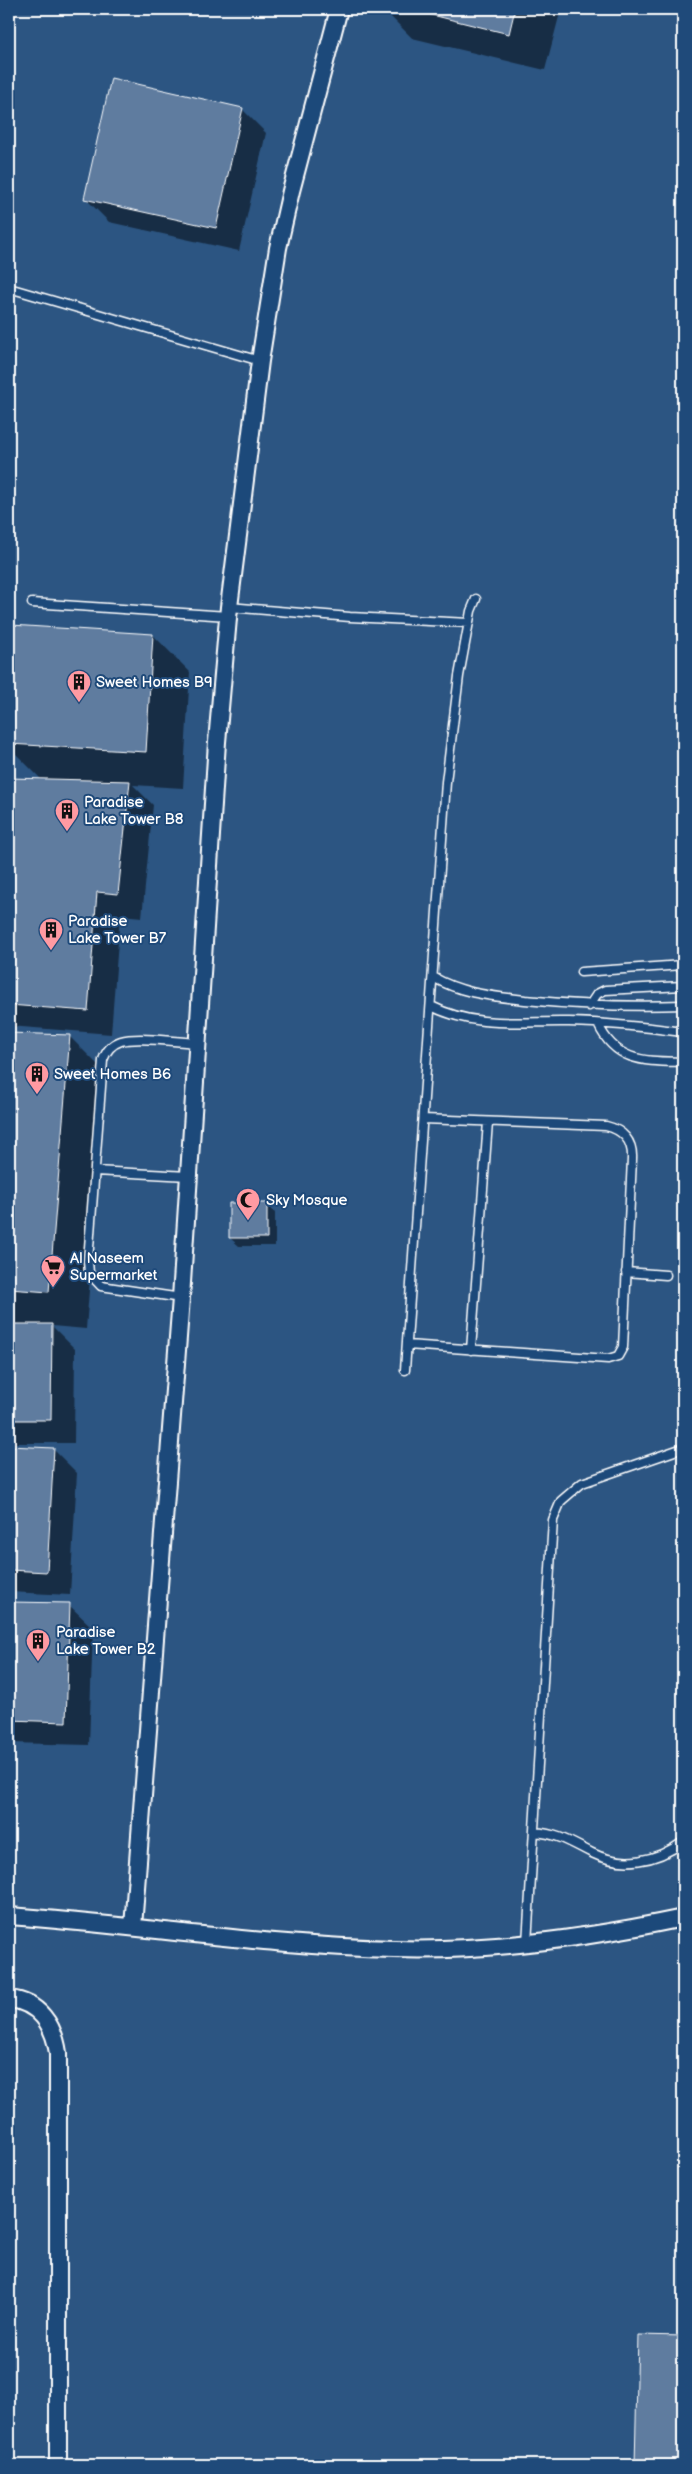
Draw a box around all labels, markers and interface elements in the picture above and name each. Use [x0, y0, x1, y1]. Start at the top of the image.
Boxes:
building icon: Sweet Homes B9 [66, 669, 92, 703]
place label: Sweet Homes B9 [96, 673, 213, 692]
place label: Paradise Lake Tower B8 [84, 793, 184, 829]
building icon: Paradise Lake Tower B8 [54, 798, 80, 832]
place label: Paradise Lake Tower B7 [68, 912, 167, 948]
building icon: Paradise Lake Tower B7 [38, 917, 64, 951]
building icon: Sweet Homes B6 [24, 1061, 50, 1095]
place label: Sweet Homes B6 [54, 1065, 171, 1084]
mosque icon: Sky Mosque [235, 1187, 261, 1221]
place label: Sky Mosque [266, 1191, 348, 1210]
place label: Al Naseem Supermarket [70, 1249, 158, 1285]
supermarket icon: Al Naseem Supermarket [40, 1254, 66, 1288]
place label: Paradise Lake Tower B2 [56, 1623, 156, 1659]
building icon: Paradise Lake Tower B2 [25, 1628, 51, 1662]

